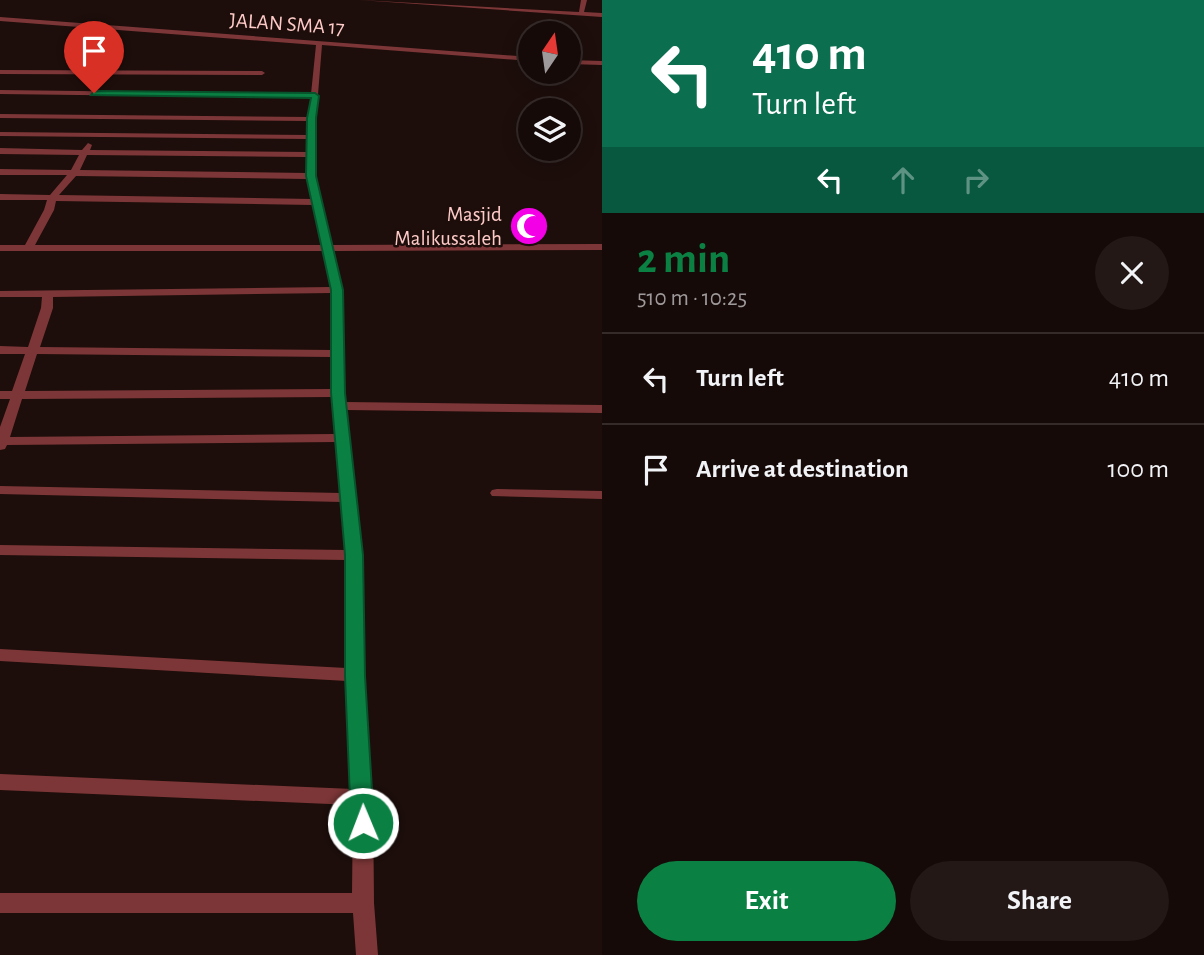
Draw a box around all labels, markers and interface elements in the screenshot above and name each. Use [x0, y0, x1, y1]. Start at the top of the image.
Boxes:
street label: JALAN SMA 17 [229, 10, 346, 39]
pin [64, 21, 124, 93]
north arrow [518, 21, 581, 84]
map controls [518, 21, 581, 161]
icon: left [637, 28, 728, 119]
text: 410 m [752, 30, 867, 79]
icon: arrive [75, 32, 113, 70]
text: Turn left [752, 88, 856, 120]
button: layers [518, 98, 581, 161]
icon: left [811, 161, 849, 199]
icon: ahead [884, 161, 922, 199]
icon: right [957, 161, 995, 199]
place label: Masjid Malikussaleh [394, 204, 502, 249]
mosque icon: Masjid Malikussaleh [508, 205, 550, 247]
button: close [1095, 236, 1169, 310]
text: 2 min [637, 238, 730, 280]
text: 510 m · 10:25 [637, 287, 747, 310]
icon: left [637, 360, 675, 398]
text: Turn left [696, 365, 784, 391]
text: 410 m [1109, 365, 1169, 391]
icon: arrive [637, 451, 675, 489]
text: Arrive at destination [696, 456, 909, 482]
text: 100 m [1108, 456, 1169, 482]
position arrow [326, 786, 400, 860]
button: Exit [637, 861, 896, 941]
button: Share [910, 861, 1169, 941]

